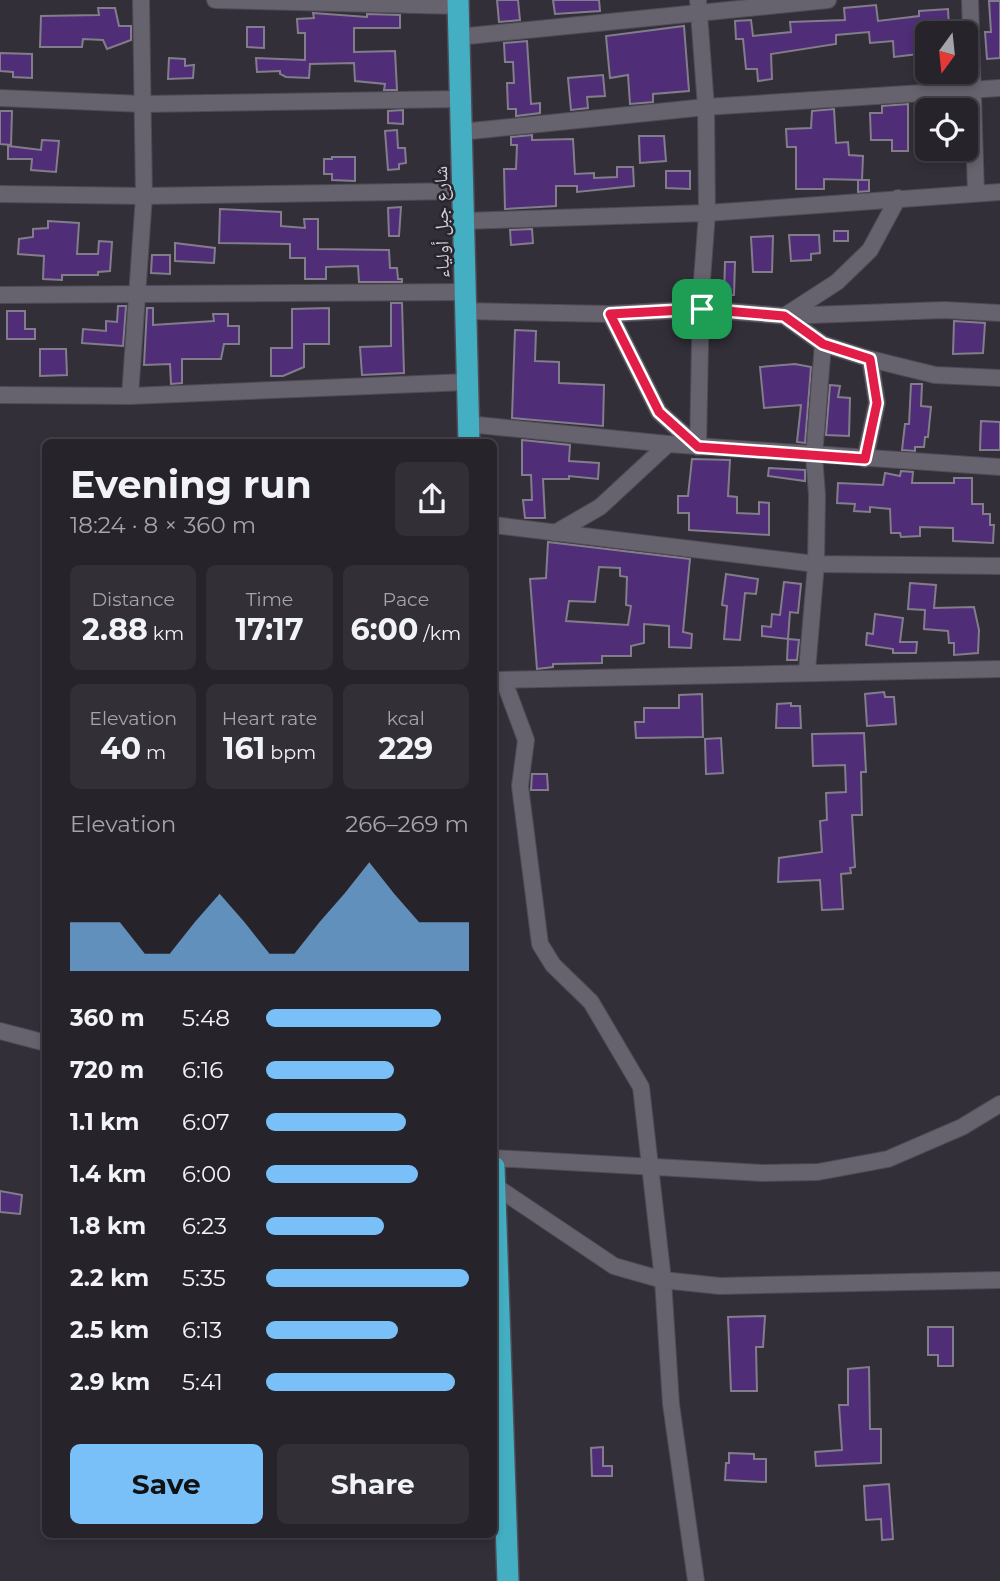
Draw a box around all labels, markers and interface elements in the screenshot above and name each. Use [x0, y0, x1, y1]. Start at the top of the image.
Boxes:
north arrow [915, 21, 978, 84]
map controls [915, 21, 978, 161]
button: locate [915, 98, 978, 161]
street label: شارع جبل أولياء [429, 166, 454, 278]
pin [672, 279, 732, 339]
icon: arrive [683, 290, 721, 328]
text: Evening run [70, 461, 312, 508]
button: share [395, 462, 469, 536]
text: 18:24 · 8 × 360 m [70, 511, 256, 539]
text: Distance [91, 588, 175, 611]
text: Time [246, 588, 293, 611]
text: Pace [383, 588, 429, 611]
text: 2.88 [82, 611, 148, 648]
text: 17:17 [236, 611, 303, 648]
text: 6:00 [351, 611, 418, 648]
text: km [148, 622, 184, 645]
text: /km [418, 622, 461, 645]
text: Elevation [89, 707, 177, 730]
text: Heart rate [222, 707, 317, 730]
text: kcal [387, 707, 425, 730]
text: 40 [100, 730, 141, 767]
text: 161 [223, 730, 265, 767]
text: 229 [379, 730, 433, 767]
text: m [141, 741, 166, 764]
text: bpm [265, 741, 316, 764]
text: Elevation [70, 810, 176, 838]
text: 266–269 m [345, 810, 469, 838]
text: 360 m [70, 1004, 145, 1032]
text: 5:48 [182, 1004, 230, 1032]
text: 720 m [70, 1056, 144, 1084]
text: 6:16 [182, 1056, 223, 1084]
text: 1.1 km [70, 1108, 139, 1136]
text: 6:07 [182, 1108, 229, 1136]
text: 1.4 km [70, 1160, 147, 1188]
text: 6:00 [182, 1160, 231, 1188]
text: 1.8 km [70, 1212, 146, 1240]
text: 6:23 [182, 1212, 227, 1240]
text: 2.2 km [70, 1264, 149, 1292]
text: 5:35 [182, 1264, 226, 1292]
text: 2.5 km [70, 1316, 149, 1344]
text: 6:13 [182, 1316, 222, 1344]
text: 2.9 km [70, 1368, 150, 1396]
text: 5:41 [182, 1368, 223, 1396]
button: Save [70, 1444, 263, 1524]
button: Share [277, 1444, 469, 1524]

